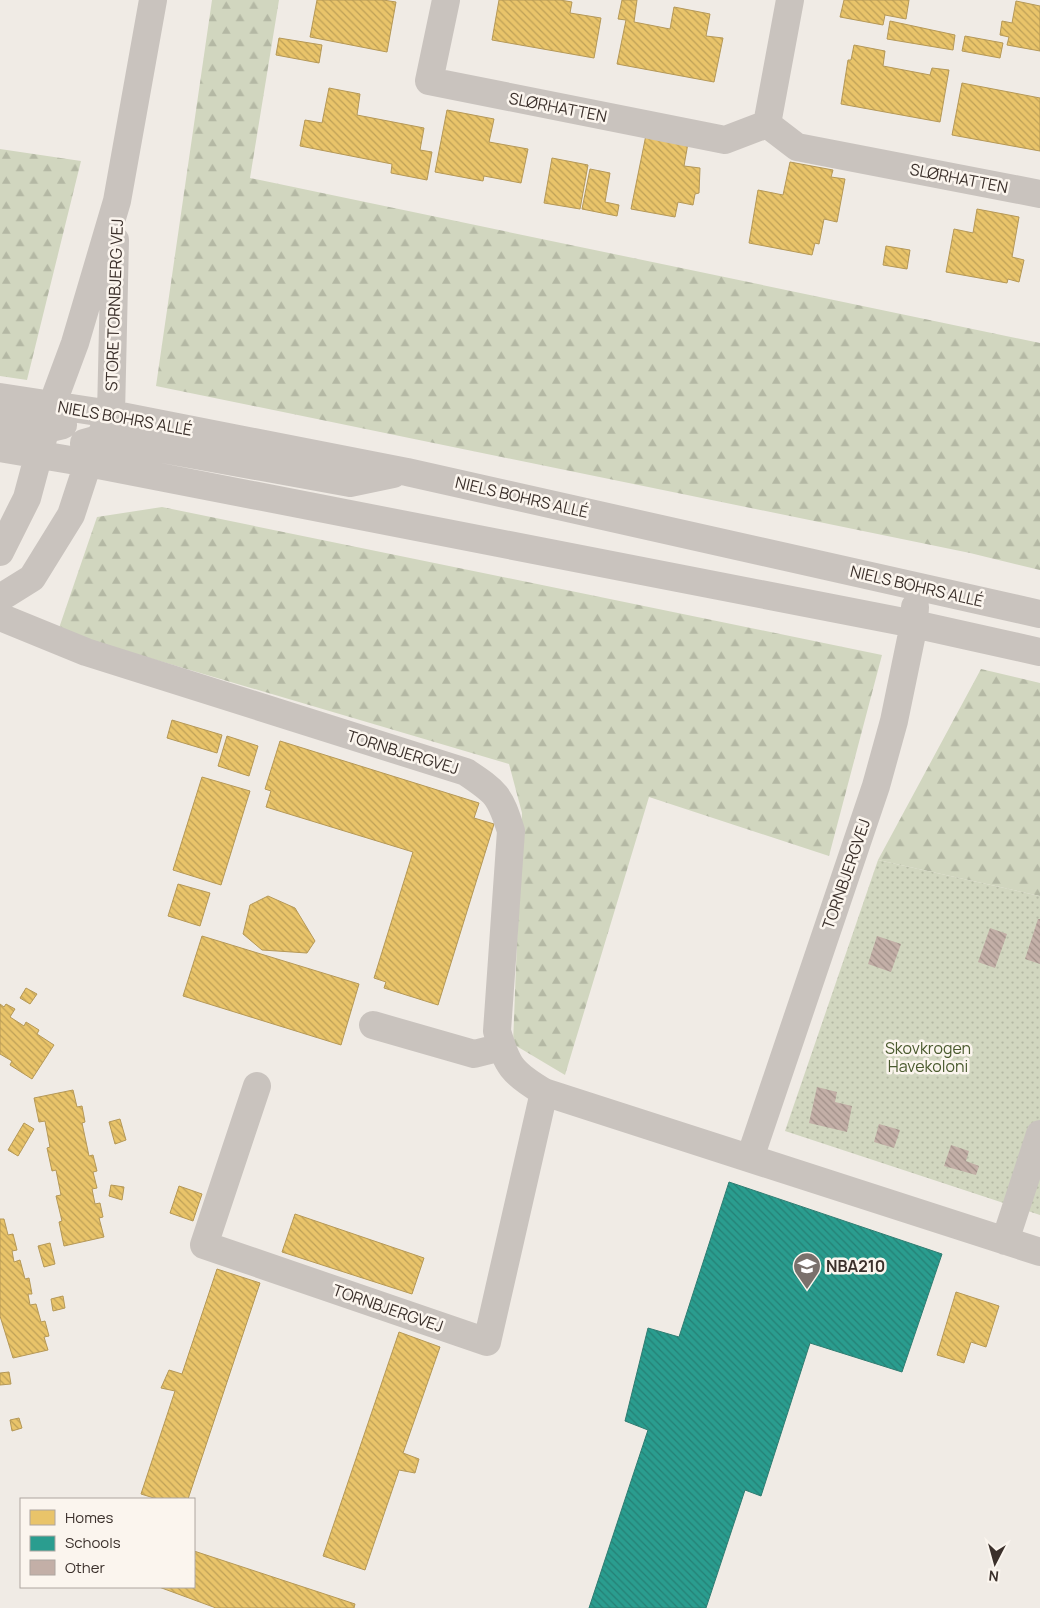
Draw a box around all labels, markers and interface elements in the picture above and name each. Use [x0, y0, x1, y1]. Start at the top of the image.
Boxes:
street label: SLØRHATTEN [507, 87, 609, 127]
street label: SLØRHATTEN [908, 158, 1010, 198]
street label: STORE TORNBJERG VEJ [100, 218, 128, 392]
street label: NIELS BOHRS ALLÉ [56, 395, 194, 441]
street label: NIELS BOHRS ALLÉ [453, 471, 591, 523]
street label: NIELS BOHRS ALLÉ [848, 560, 986, 612]
street label: TORNBJERGVEJ [345, 725, 461, 779]
street label: TORNBJERGVEJ [817, 816, 875, 932]
park label: Skovkrogen Havekoloni [885, 1037, 971, 1077]
school or university icon: NBA210 [792, 1251, 822, 1290]
place label: NBA210 [826, 1255, 885, 1277]
street label: TORNBJERGVEJ [330, 1279, 446, 1337]
legend [20, 1498, 195, 1588]
text: Homes [65, 1507, 114, 1528]
text: Schools [65, 1532, 121, 1553]
north arrow [970, 1538, 1020, 1588]
text: Other [65, 1557, 106, 1578]
text: N [988, 1566, 1000, 1586]

